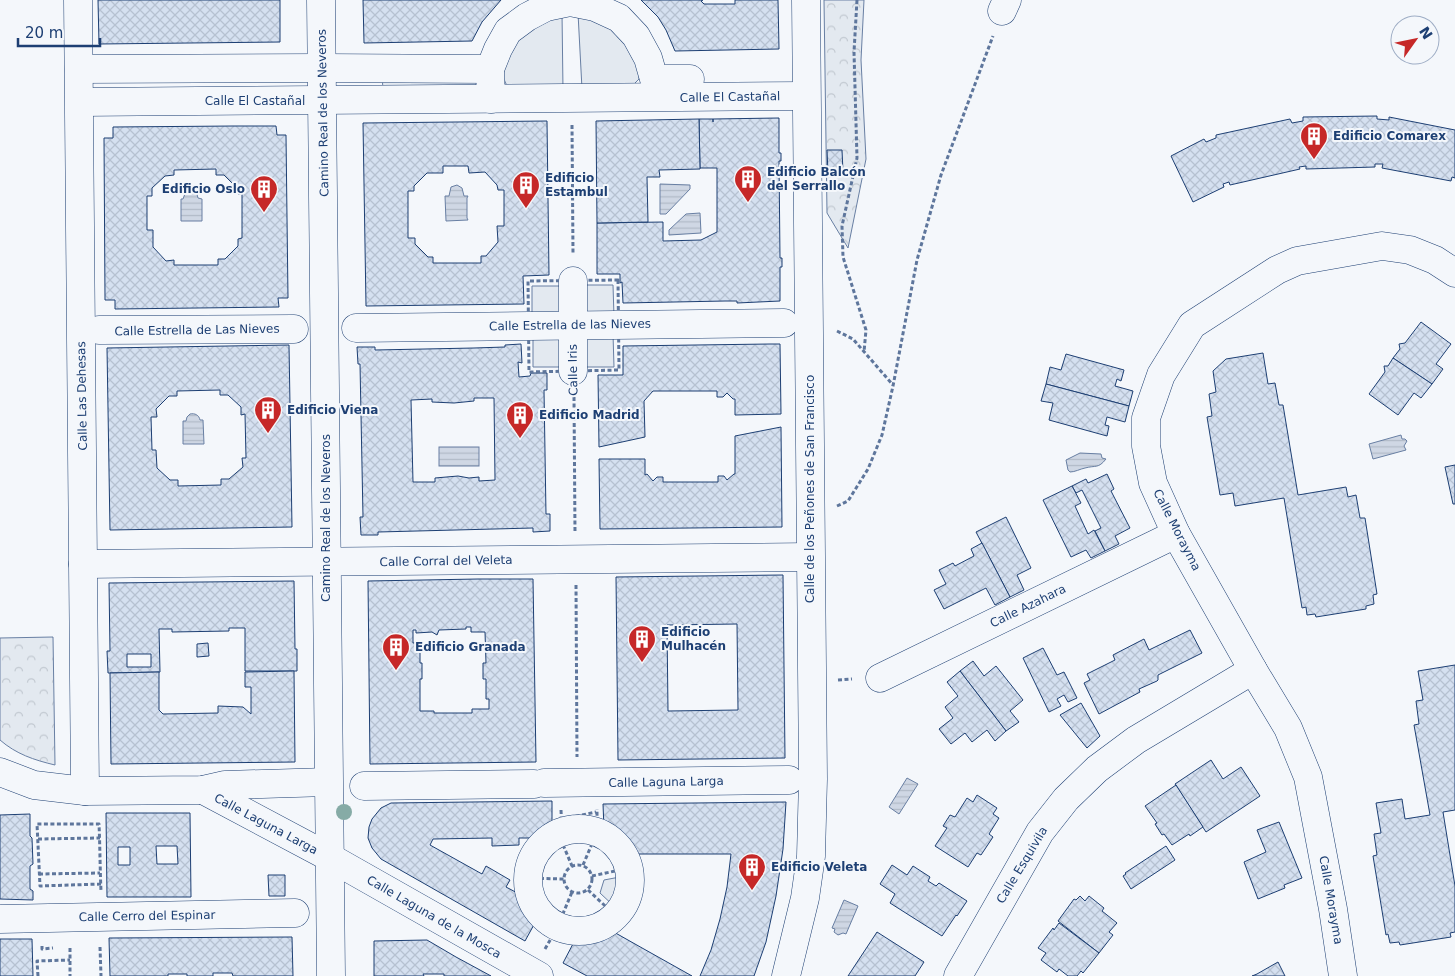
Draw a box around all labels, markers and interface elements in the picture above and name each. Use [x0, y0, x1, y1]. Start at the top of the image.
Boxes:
scale bar [18, 15, 100, 47]
north arrow [1390, 15, 1440, 65]
text: 20 m [25, 24, 63, 42]
text: N [1416, 24, 1436, 42]
street label: Camino Real de los Neveros [315, 29, 331, 197]
street label: Calle El Castañal [680, 89, 780, 105]
street label: Calle El Castañal [205, 94, 305, 108]
building icon: Edificio Comarex [1299, 121, 1329, 160]
place label: Edificio Comarex [1333, 129, 1446, 143]
building icon: Edificio Balcón del Serrallo [733, 164, 763, 203]
place label: Edificio Balcón del Serrallo [767, 165, 866, 193]
building icon: Edificio Estambul [511, 170, 541, 209]
place label: Edificio Estambul [545, 171, 608, 199]
building icon: Edificio Oslo [249, 174, 279, 213]
place label: Edificio Oslo [162, 182, 245, 196]
street label: Calle Estrella de las Nieves [489, 317, 651, 333]
street label: Calle Estrella de Las Nieves [114, 322, 280, 338]
street label: Calle Las Dehesas [74, 341, 90, 451]
street label: Calle Iris [566, 344, 580, 396]
street label: Calle de los Peñones de San Francisco [803, 375, 817, 603]
building icon: Edificio Viena [253, 395, 283, 434]
building icon: Edificio Madrid [505, 400, 535, 439]
place label: Edificio Viena [287, 403, 378, 417]
place label: Edificio Madrid [539, 408, 640, 422]
street label: Camino Real de los Neveros [319, 434, 333, 602]
street label: Calle Morayma [1150, 487, 1204, 573]
street label: Calle Corral del Veleta [379, 553, 513, 569]
street label: Calle Azahara [988, 582, 1068, 630]
building icon: Edificio Mulhacén [627, 624, 657, 663]
place label: Edificio Mulhacén [661, 625, 726, 653]
building icon: Edificio Granada [381, 632, 411, 671]
place label: Edificio Granada [415, 640, 526, 654]
street label: Calle Laguna Larga [608, 774, 724, 790]
street label: Calle Laguna Larga [212, 791, 320, 857]
street label: Calle Esquivila [994, 824, 1050, 906]
building icon: Edificio Veleta [737, 852, 767, 891]
street label: Calle Morayma [1316, 855, 1346, 945]
place label: Edificio Veleta [771, 860, 867, 874]
street label: Calle Laguna de la Mosca [364, 873, 504, 961]
street label: Calle Cerro del Espinar [79, 908, 216, 924]

